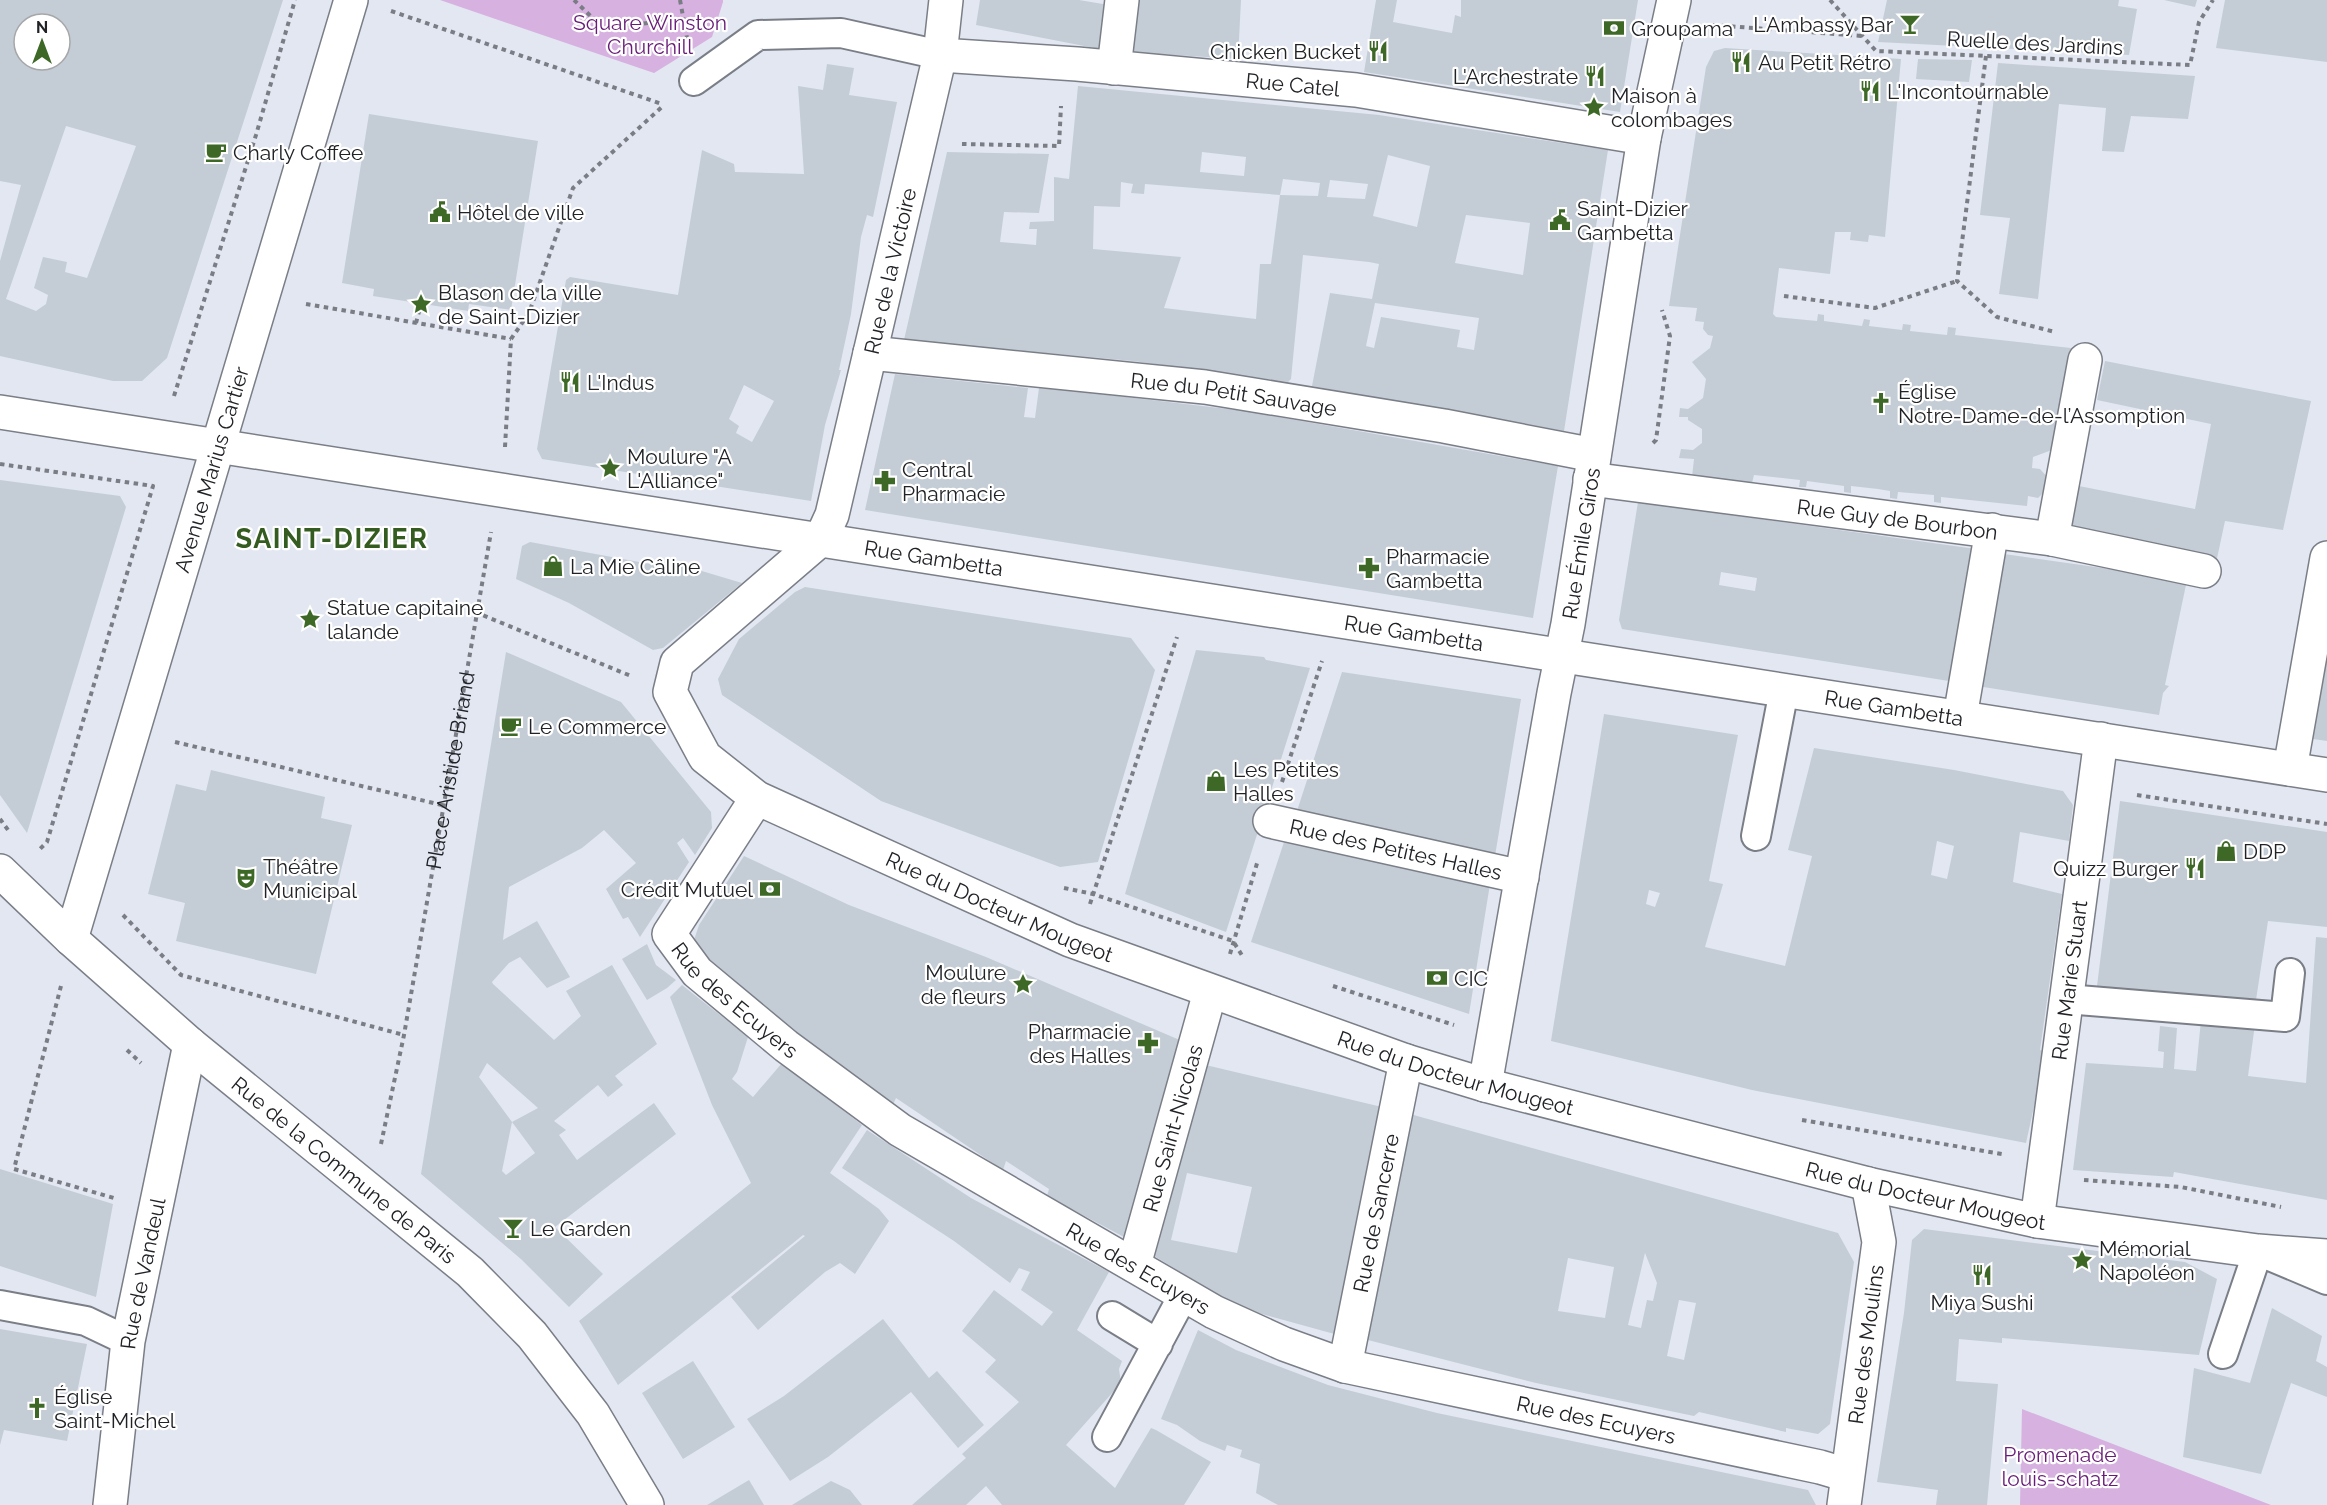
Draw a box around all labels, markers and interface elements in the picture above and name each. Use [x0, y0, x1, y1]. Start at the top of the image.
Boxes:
park label: Square Winston Churchill [573, 10, 727, 59]
north arrow [12, 12, 72, 72]
place label: L'Ambassy Bar [1753, 12, 1894, 37]
bar icon: L'Ambassy Bar [1898, 12, 1922, 36]
bank icon: Groupama [1602, 16, 1626, 40]
place label: Groupama [1631, 16, 1733, 41]
text: N [36, 18, 48, 37]
street label: Ruelle des Jardins [1946, 26, 2124, 60]
place label: Chicken Bucket [1210, 39, 1361, 64]
restaurant icon: Chicken Bucket [1366, 39, 1390, 63]
restaurant icon: Au Petit Rétro [1729, 50, 1753, 74]
place label: Au Petit Rétro [1758, 50, 1891, 75]
place label: L'Archestrate [1453, 64, 1578, 89]
restaurant icon: L'Archestrate [1583, 64, 1607, 88]
street label: Rue Catel [1245, 67, 1341, 101]
restaurant icon: L'Incontournable [1858, 79, 1882, 103]
place label: L'Incontournable [1887, 79, 2049, 104]
place label: Maison à colombages [1611, 83, 1732, 132]
place icon: Maison à colombages [1582, 95, 1606, 119]
cafe icon: Charly Coffee [204, 140, 228, 164]
place label: Charly Coffee [233, 140, 363, 165]
street label: Rue de la Victoire [859, 185, 921, 357]
place label: Saint-Dizier Gambetta [1577, 196, 1689, 245]
public building icon: Hôtel de ville [428, 200, 452, 224]
place label: Hôtel de ville [457, 200, 584, 225]
public building icon: Saint-Dizier Gambetta [1548, 208, 1572, 232]
place label: Blason de la ville de Saint-Dizier [438, 280, 602, 329]
place icon: Blason de la ville de Saint-Dizier [409, 292, 433, 316]
street label: Avenue Marius Cartier [169, 363, 254, 575]
street label: Rue du Petit Sauvage [1129, 367, 1339, 421]
restaurant icon: L'Indus [558, 370, 582, 394]
place label: L'Indus [587, 370, 654, 395]
place label: Église Notre-Dame-de-l’Assomption [1898, 379, 2185, 428]
church icon: Église Notre-Dame-de-l’Assomption [1869, 391, 1893, 415]
place label: Moulure "A L'Alliance" [627, 444, 732, 493]
place icon: Moulure "A L'Alliance" [598, 456, 622, 480]
place label: Central Pharmacie [902, 457, 1005, 506]
street label: Rue Émile Giros [1556, 466, 1605, 621]
pharmacy icon: Central Pharmacie [873, 469, 897, 493]
street label: Rue Guy de Bourbon [1796, 494, 1999, 544]
district label: SAINT-DIZIER [236, 523, 428, 554]
street label: Rue Gambetta [862, 534, 1005, 581]
place label: Pharmacie Gambetta [1386, 544, 1489, 593]
shop icon: La Mie Câline [541, 554, 565, 578]
place label: La Mie Câline [570, 554, 700, 579]
pharmacy icon: Pharmacie Gambetta [1357, 556, 1381, 580]
place label: Statue capitaine lalande [327, 595, 483, 644]
place icon: Statue capitaine lalande [298, 607, 322, 631]
street label: Rue Gambetta [1343, 609, 1485, 656]
street label: Place Aristide Briand [420, 670, 479, 871]
street label: Rue Gambetta [1823, 684, 1965, 731]
cafe icon: Le Commerce [499, 714, 523, 738]
place label: Le Commerce [528, 714, 666, 739]
place label: Les Petites Halles [1233, 757, 1339, 806]
shop icon: Les Petites Halles [1204, 769, 1228, 793]
street label: Rue des Petites Halles [1287, 813, 1504, 885]
shop icon: DDP [2214, 839, 2238, 863]
place label: DDP [2243, 839, 2286, 864]
street label: Rue du Docteur Mougeot [882, 846, 1117, 967]
place label: Théâtre Municipal [263, 854, 357, 903]
place label: Quizz Burger [2053, 856, 2179, 881]
restaurant icon: Quizz Burger [2183, 856, 2207, 880]
theatre icon: Théâtre Municipal [234, 866, 258, 890]
place label: Crédit Mutuel [621, 877, 753, 902]
bank icon: Crédit Mutuel [758, 877, 782, 901]
street label: Rue Marie Stuart [2046, 899, 2092, 1062]
street label: Rue des Ecuyers [667, 937, 803, 1063]
place label: Moulure de fleurs [921, 960, 1006, 1009]
bank icon: CIC [1425, 966, 1449, 990]
place label: CIC [1454, 966, 1488, 991]
place icon: Moulure de fleurs [1011, 972, 1035, 996]
place label: Pharmacie des Halles [1028, 1019, 1131, 1068]
street label: Rue du Docteur Mougeot [1334, 1025, 1576, 1120]
pharmacy icon: Pharmacie des Halles [1136, 1031, 1160, 1055]
street label: Rue Saint-Nicolas [1137, 1042, 1207, 1215]
street label: Rue de la Commune de Paris [227, 1071, 462, 1268]
street label: Rue de Sancerre [1348, 1131, 1404, 1295]
street label: Rue du Docteur Mougeot [1803, 1156, 2047, 1235]
street label: Rue de Vandeul [115, 1195, 170, 1350]
bar icon: Le Garden [501, 1216, 525, 1240]
place label: Le Garden [530, 1216, 631, 1241]
street label: Rue des Ecuyers [1062, 1217, 1215, 1320]
place label: Mémorial Napoléon [2099, 1236, 2195, 1285]
place icon: Mémorial Napoléon [2070, 1248, 2094, 1272]
street label: Rue des Moulins [1842, 1263, 1888, 1426]
restaurant icon: Miya Sushi [1970, 1263, 1994, 1287]
place label: Miya Sushi [1930, 1290, 2034, 1315]
place label: Église Saint-Michel [54, 1384, 176, 1433]
street label: Rue des Ecuyers [1514, 1390, 1678, 1448]
church icon: Église Saint-Michel [25, 1396, 49, 1420]
park label: Promenade louis-schatz [2002, 1442, 2118, 1491]

